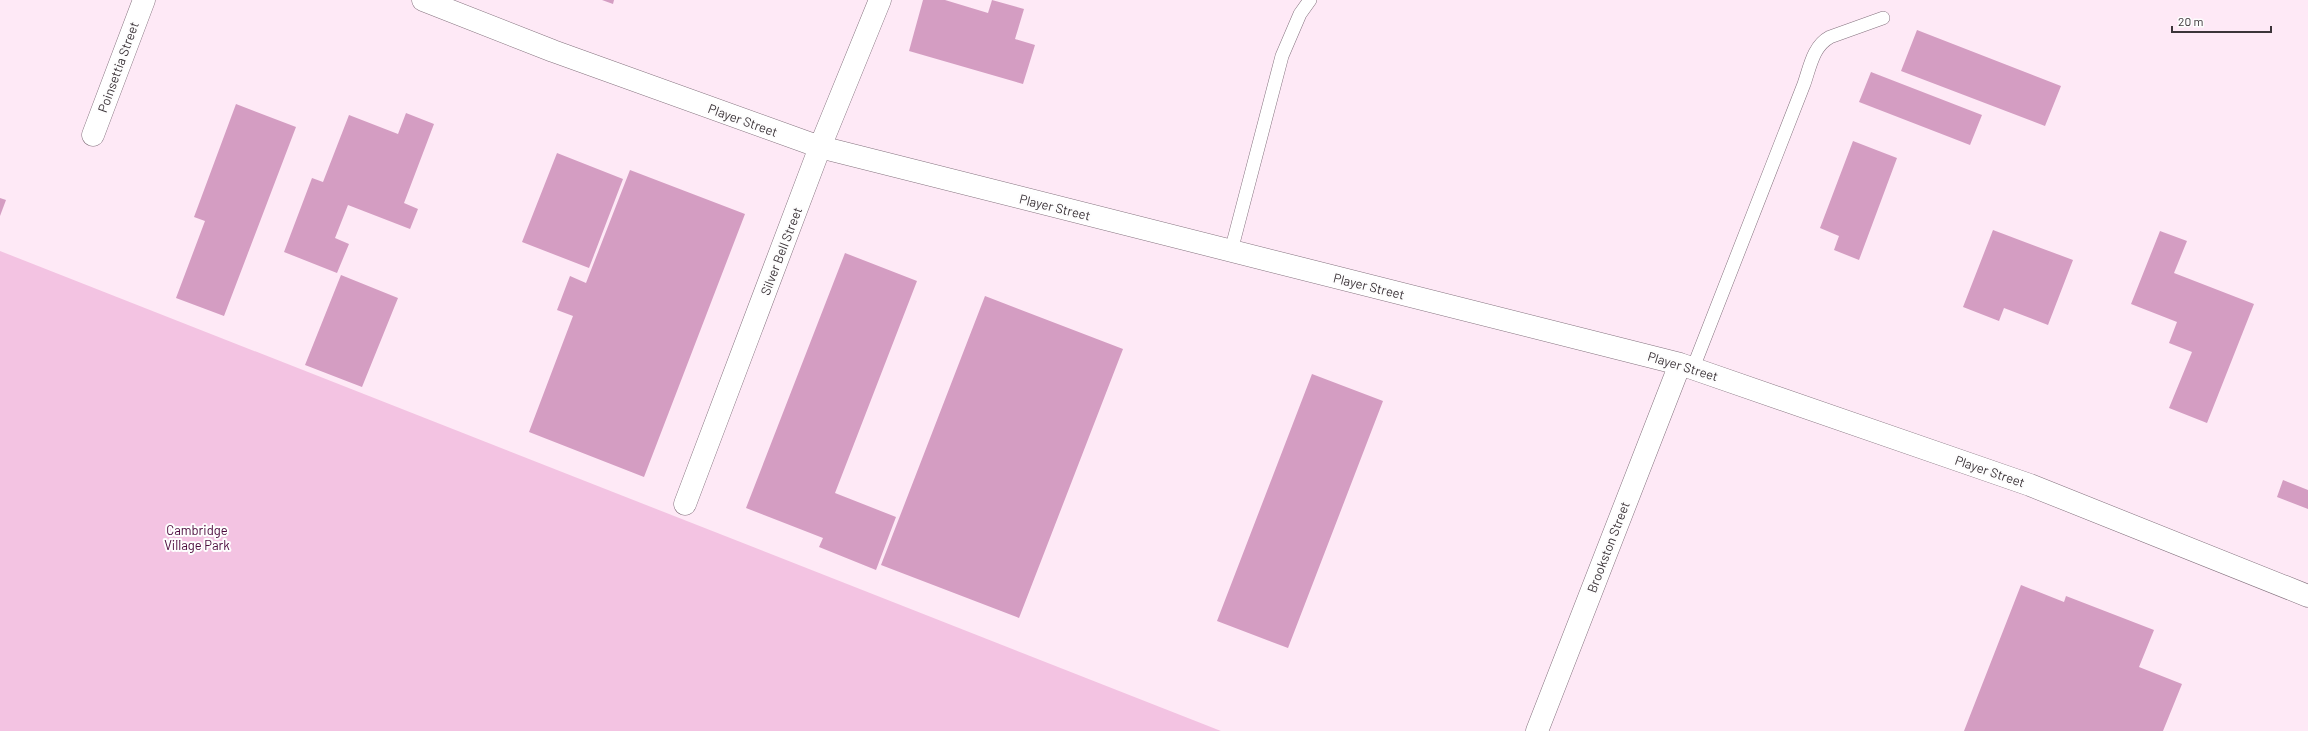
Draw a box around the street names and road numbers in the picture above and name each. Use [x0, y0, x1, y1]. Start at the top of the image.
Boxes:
street label: Poinsettia Street [94, 19, 142, 115]
street label: Player Street [706, 100, 780, 140]
street label: Player Street [1018, 190, 1092, 224]
street label: Silver Bell Street [757, 205, 805, 297]
street label: Player Street [1332, 269, 1406, 303]
street label: Player Street [1646, 348, 1720, 384]
street label: Player Street [1953, 452, 2027, 490]
street label: Brookston Street [1583, 499, 1633, 595]

